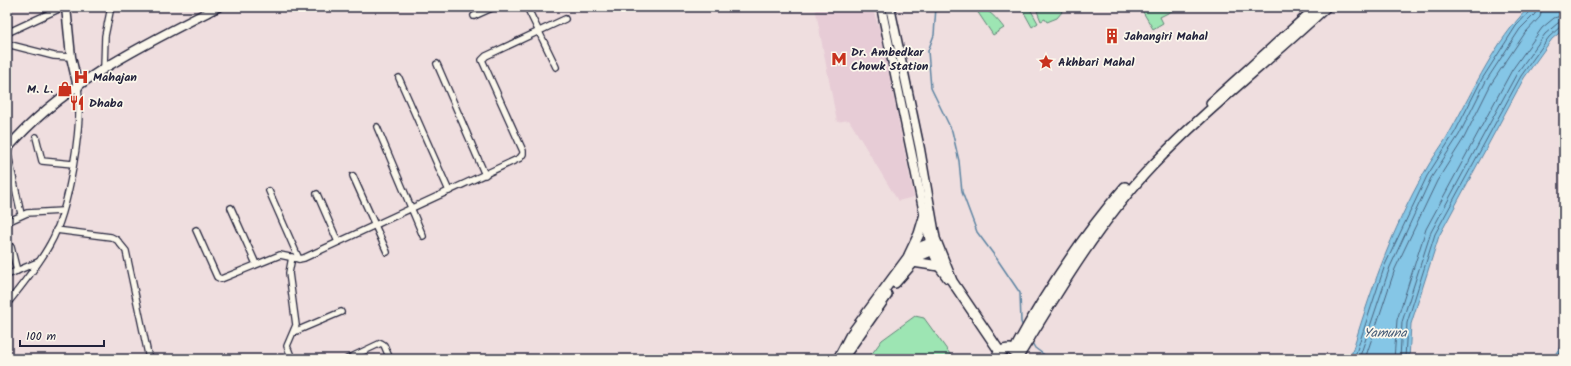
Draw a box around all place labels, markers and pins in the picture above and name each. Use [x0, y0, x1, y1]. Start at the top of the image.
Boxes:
building icon: Jahangiri Mahal [1103, 27, 1121, 45]
place label: Jahangiri Mahal [1124, 27, 1209, 46]
place label: Dr. Ambedkar Chowk Station [851, 43, 929, 76]
metro station icon: Dr. Ambedkar Chowk Station [830, 50, 848, 68]
place icon: Akhbari Mahal [1037, 53, 1055, 71]
place label: Akhbari Mahal [1058, 53, 1135, 72]
hospital icon: Mahajan [72, 68, 90, 86]
place label: Mahajan [93, 68, 137, 87]
place label: M. L. [27, 80, 53, 99]
shop icon: M. L. [56, 80, 74, 98]
restaurant icon: Dhaba [68, 94, 86, 112]
place label: Dhaba [89, 94, 123, 113]

